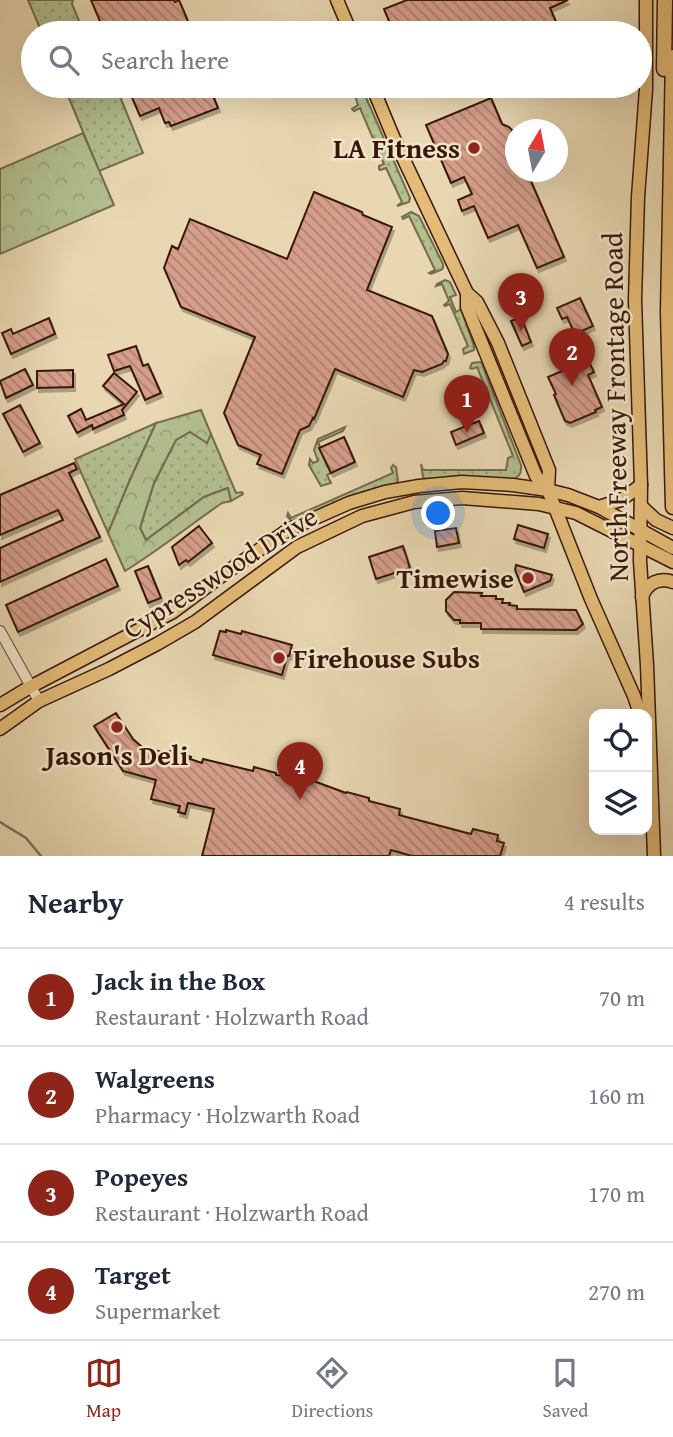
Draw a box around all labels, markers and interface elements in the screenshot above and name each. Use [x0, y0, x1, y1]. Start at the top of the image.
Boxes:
search box [21, 21, 652, 98]
text: Search here [101, 40, 229, 79]
icon: search [45, 41, 83, 79]
north arrow [505, 119, 568, 182]
place label: LA Fitness [333, 127, 460, 168]
marker: LA Fitness [466, 140, 482, 156]
street label: North Freeway Frontage Road [591, 232, 638, 582]
pin: 3 [498, 273, 544, 331]
pin: 2 [549, 328, 595, 386]
pin: 1 [444, 375, 490, 433]
street label: Cypresswood Drive [114, 495, 325, 648]
your location [421, 496, 455, 530]
place label: Timewise [396, 557, 514, 598]
marker: Timewise [520, 570, 536, 586]
place label: Firehouse Subs [293, 637, 480, 678]
marker: Firehouse Subs [271, 650, 287, 666]
map controls [589, 709, 652, 835]
button: locate [589, 709, 652, 772]
marker: Jason's Deli [109, 719, 125, 735]
place label: Jason's Deli [42, 734, 189, 775]
pin: 4 [277, 742, 323, 800]
button: layers [589, 772, 652, 835]
text: Nearby [28, 880, 124, 924]
text: 4 results [564, 885, 645, 918]
text: Jack in the Box [95, 961, 265, 1000]
text: 1 [45, 981, 57, 1014]
text: 70 m [599, 981, 645, 1014]
text: Restaurant · Holzwarth Road [95, 1000, 369, 1033]
text: Walgreens [95, 1059, 215, 1098]
text: 2 [45, 1079, 57, 1112]
text: 160 m [588, 1079, 645, 1112]
text: Pharmacy · Holzwarth Road [95, 1098, 360, 1131]
text: Popeyes [95, 1157, 188, 1196]
text: 3 [45, 1177, 57, 1210]
text: 170 m [588, 1177, 645, 1210]
text: Restaurant · Holzwarth Road [95, 1196, 369, 1229]
text: Target [95, 1255, 171, 1294]
text: 4 [45, 1275, 57, 1308]
text: 270 m [588, 1275, 645, 1308]
text: Supermarket [95, 1294, 221, 1327]
tab: Map [85, 1354, 123, 1424]
tab: Directions [292, 1354, 373, 1424]
tab: Saved [542, 1354, 588, 1424]

